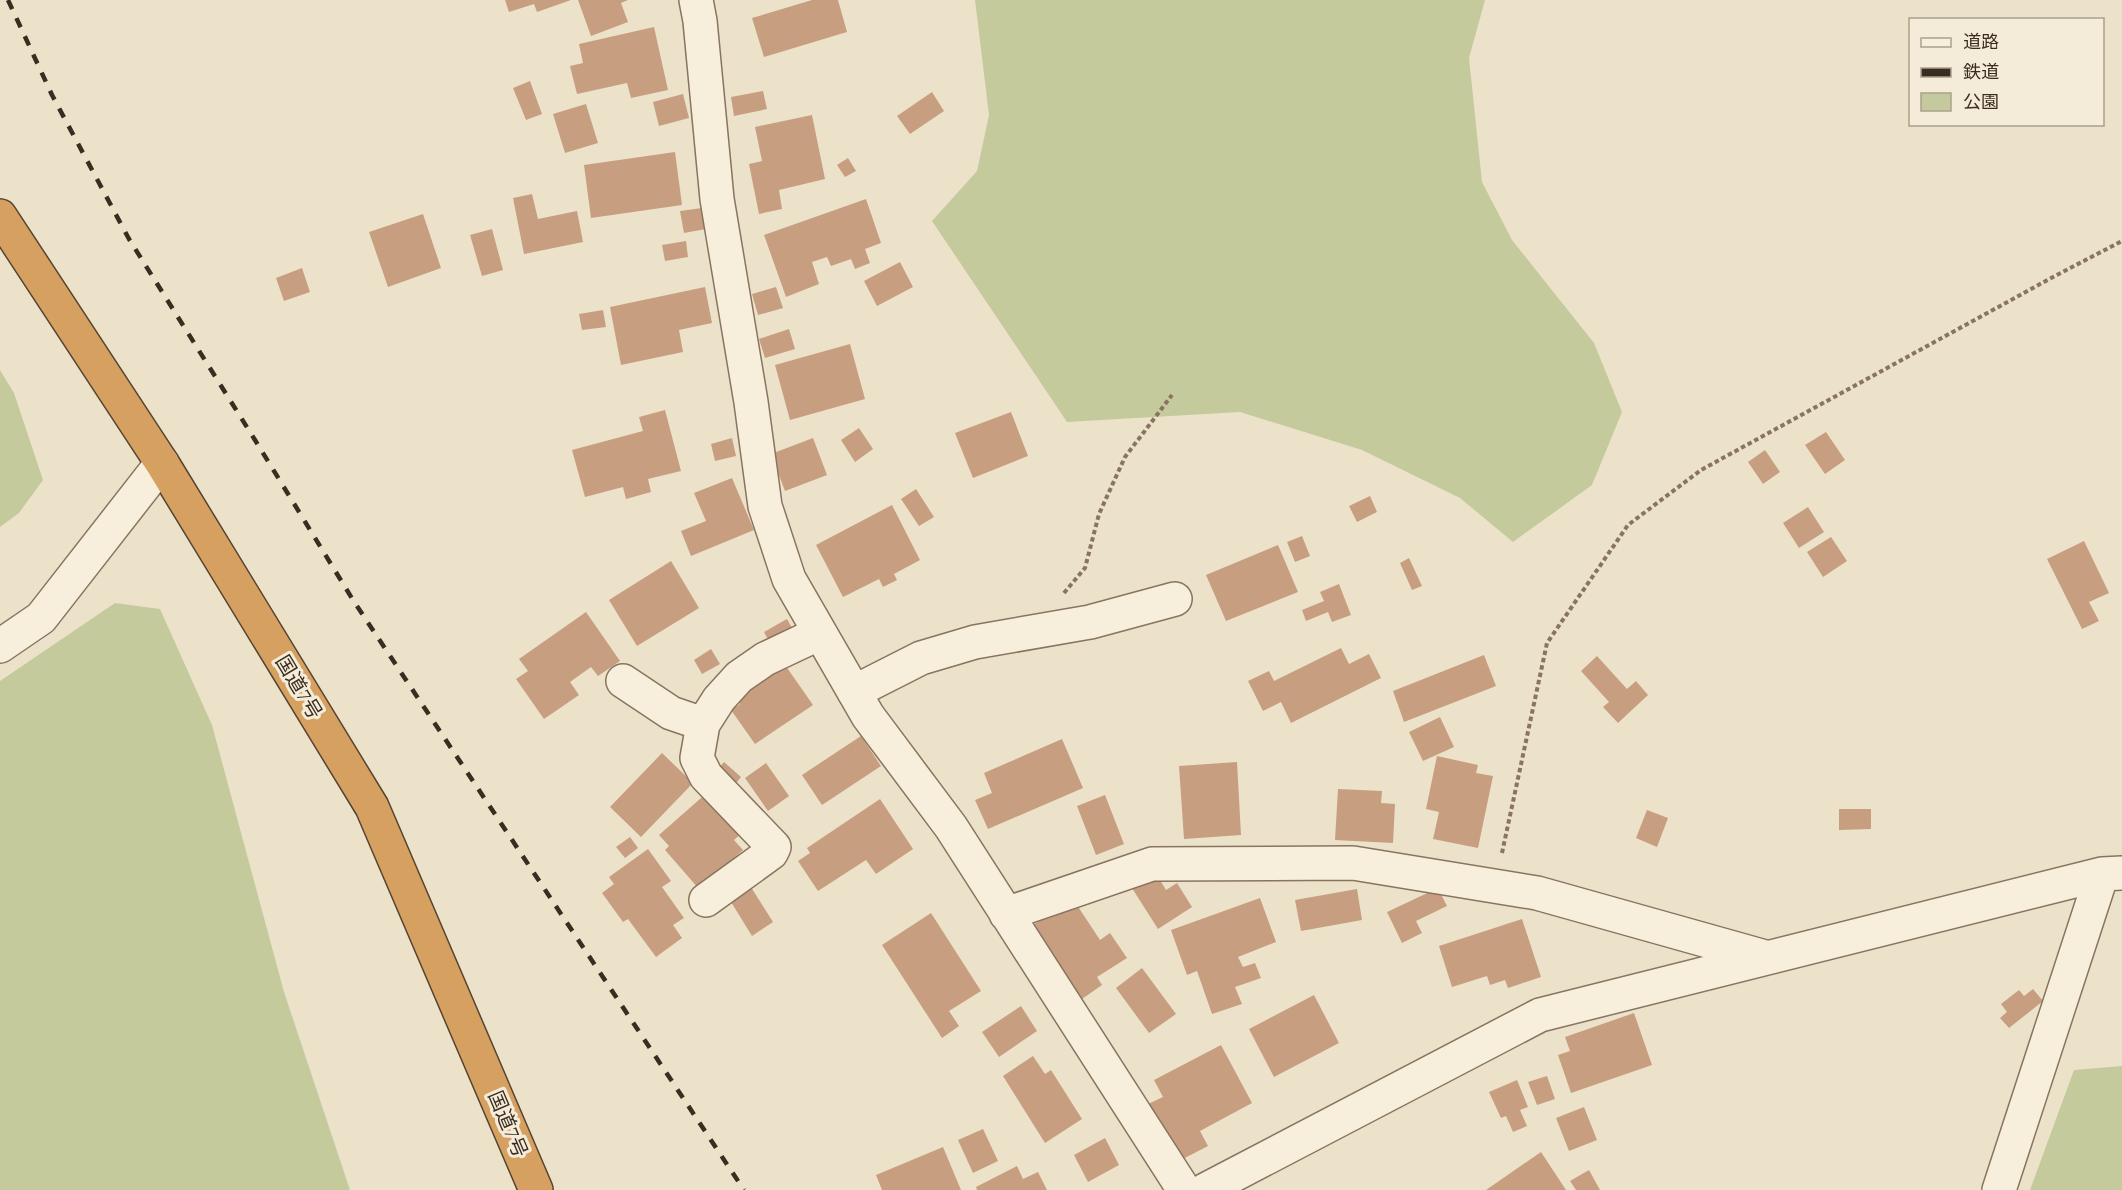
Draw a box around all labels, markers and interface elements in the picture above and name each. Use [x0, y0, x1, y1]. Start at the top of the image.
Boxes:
legend [1909, 18, 2104, 126]
text: 道路 [1963, 32, 1999, 52]
text: 鉄道 [1963, 62, 1999, 82]
text: 公園 [1963, 92, 1999, 112]
street label: 国道7号 [272, 651, 326, 723]
street label: 国道7号 [484, 1087, 532, 1161]

